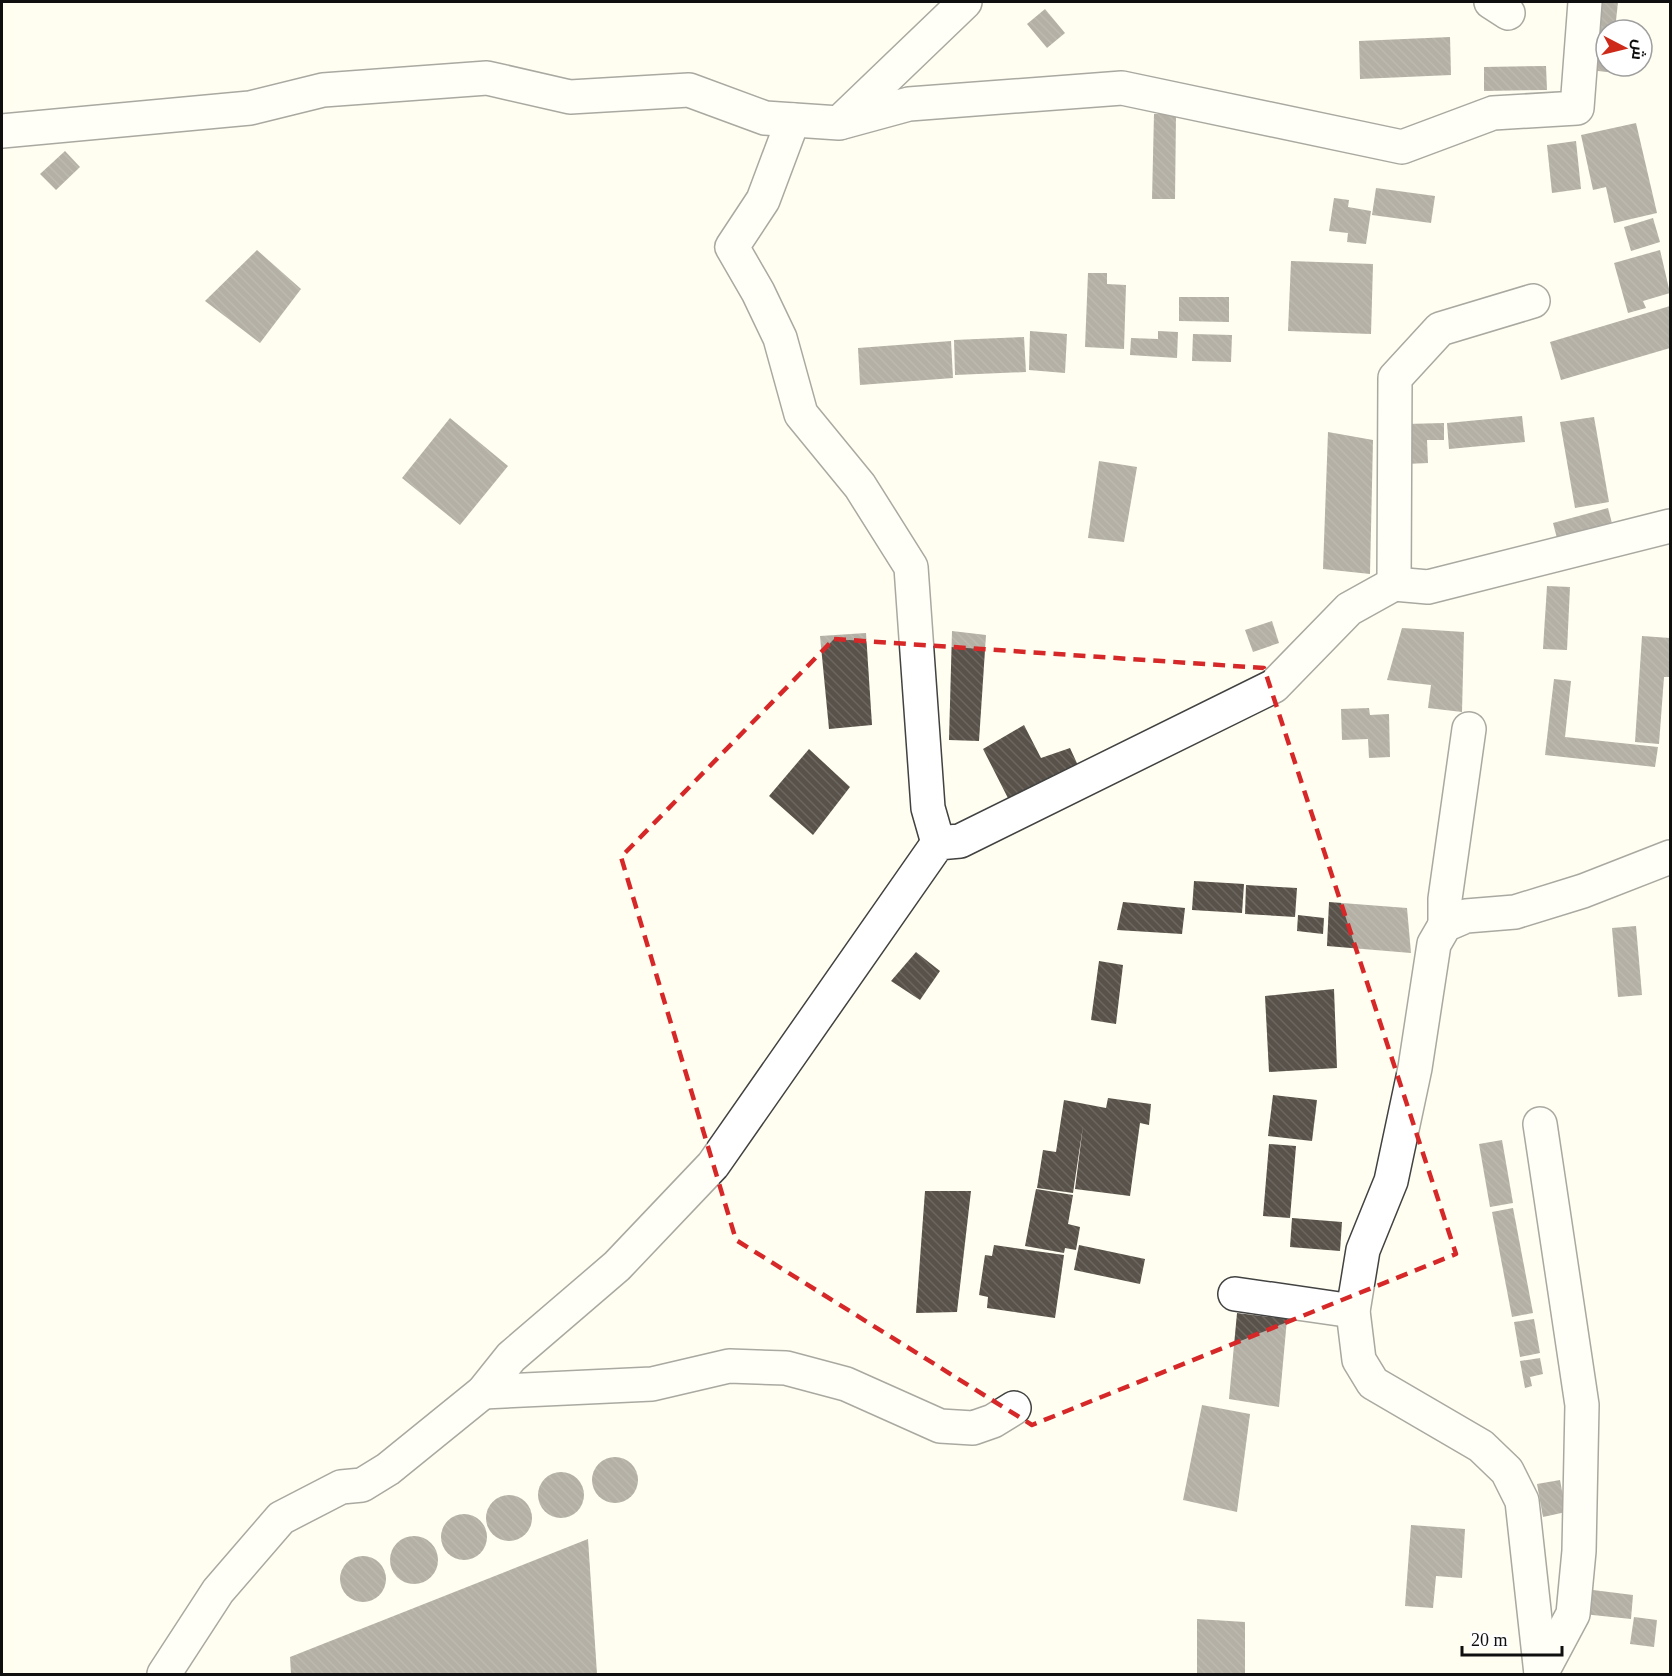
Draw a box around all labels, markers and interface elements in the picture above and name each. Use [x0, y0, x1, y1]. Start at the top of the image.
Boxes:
north arrow [1594, 18, 1654, 78]
text: ش [1628, 38, 1648, 61]
scale bar [1462, 1619, 1562, 1657]
text: 20 m [1471, 1630, 1508, 1650]

